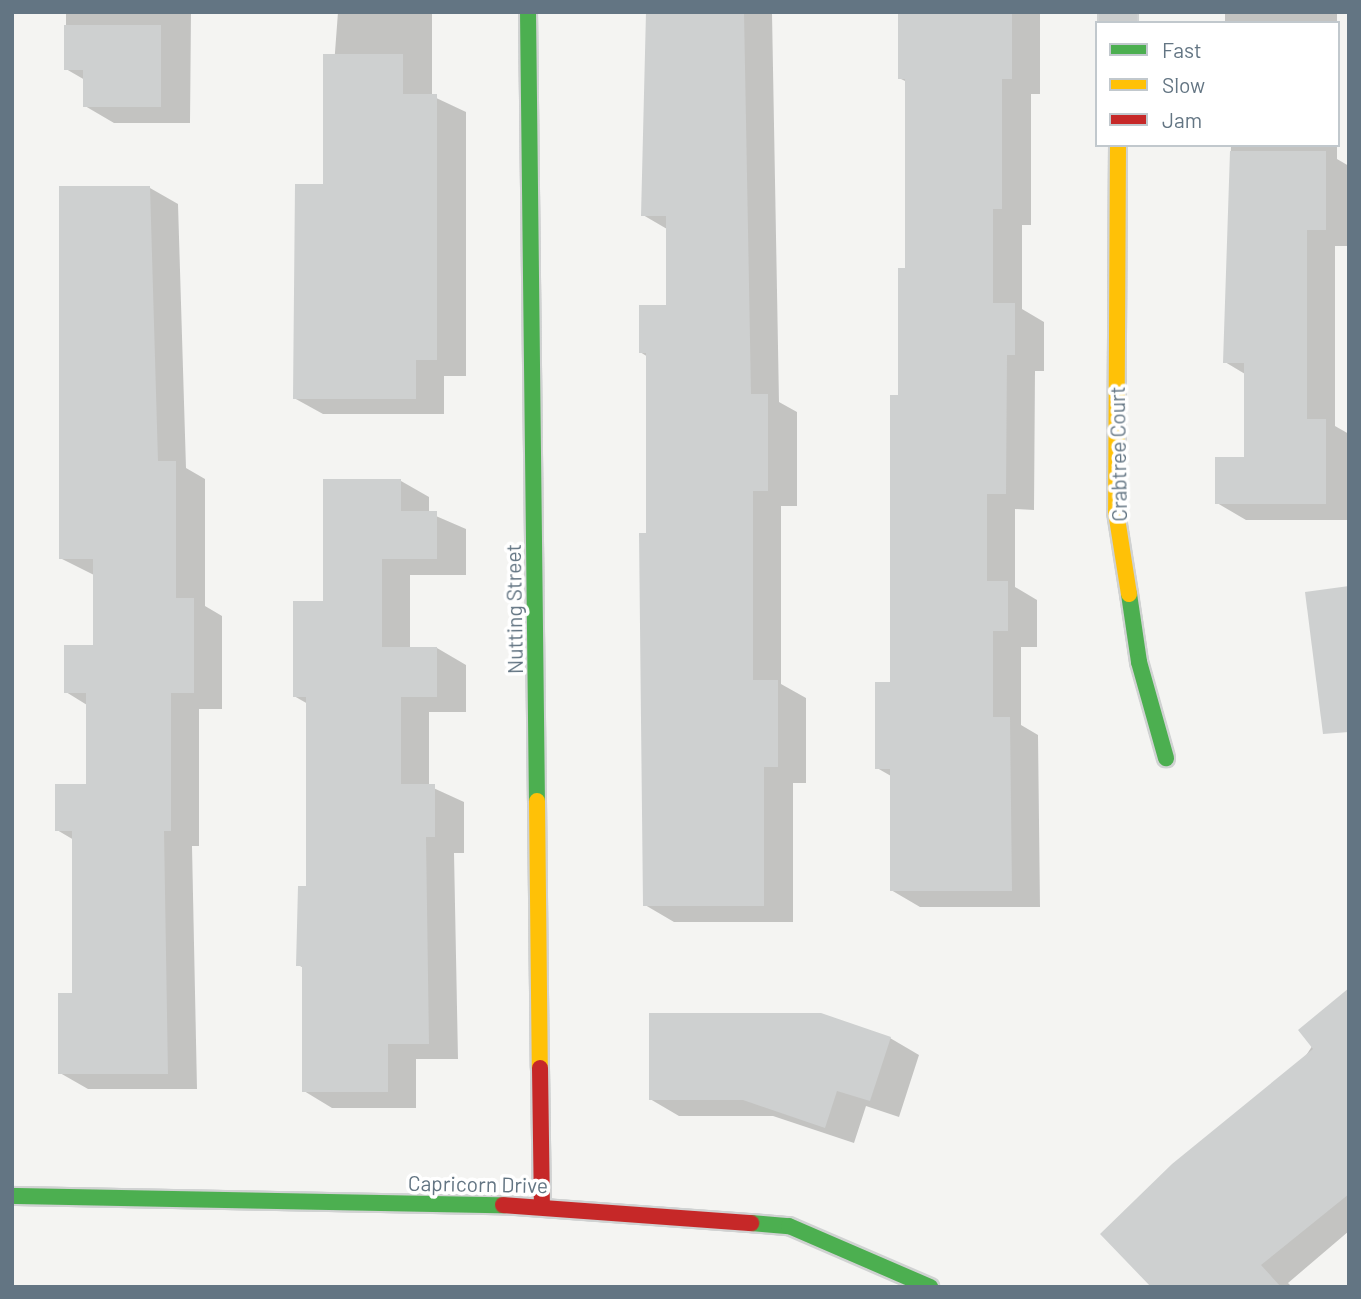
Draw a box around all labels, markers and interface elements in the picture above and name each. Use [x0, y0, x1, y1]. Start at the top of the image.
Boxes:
legend [1095, 21, 1340, 147]
text: Fast [1162, 37, 1202, 62]
text: Slow [1162, 72, 1205, 97]
text: Jam [1162, 107, 1202, 132]
street label: Crabtree Court [1104, 386, 1132, 522]
street label: Nutting Street [500, 544, 528, 674]
street label: Capricorn Drive [408, 1170, 548, 1198]

